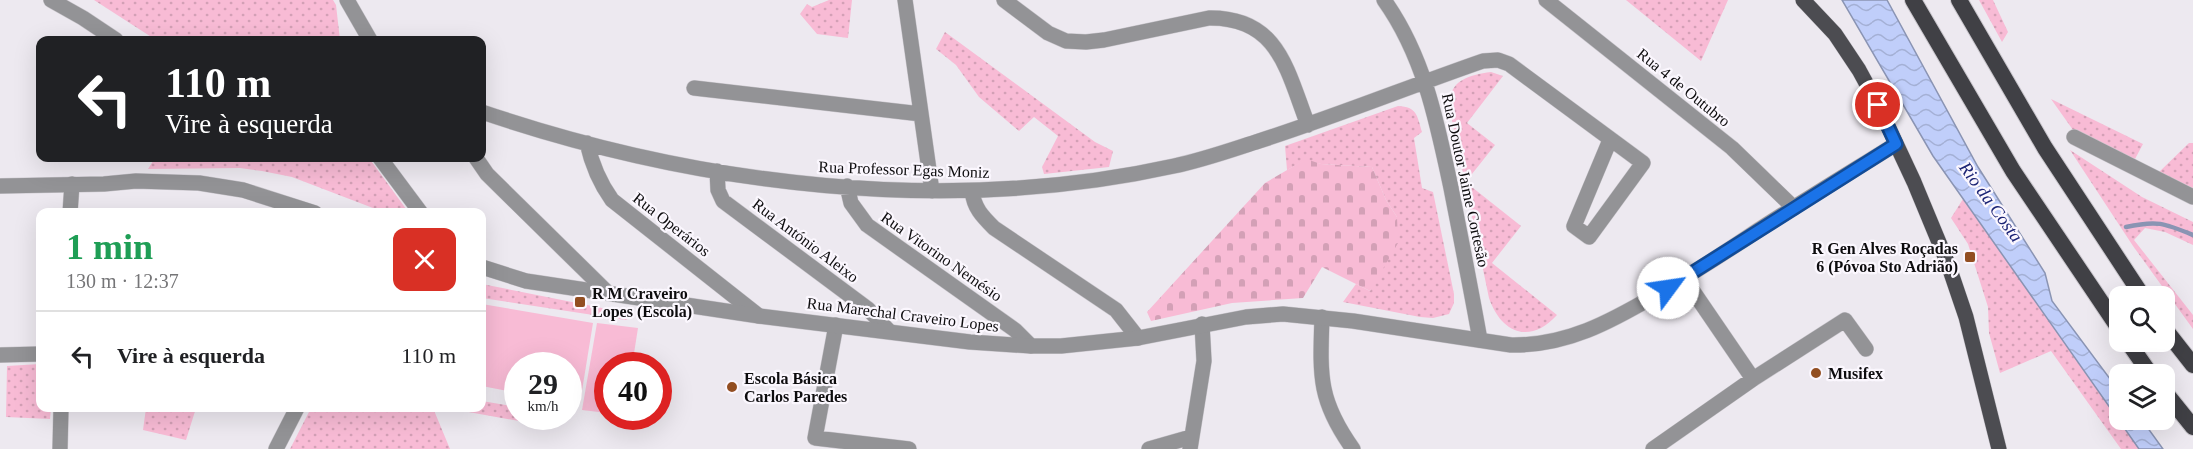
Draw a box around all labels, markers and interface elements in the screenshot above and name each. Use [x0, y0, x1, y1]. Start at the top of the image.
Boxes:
street label: Rua 4 de Outubro [1634, 45, 1733, 130]
icon: left [66, 60, 144, 138]
text: 110 m [165, 60, 271, 106]
pin [1852, 79, 1903, 130]
icon: arrive [1861, 88, 1894, 121]
street label: Rua Doutor Jaime Cortesão [1439, 92, 1492, 269]
text: Vire à esquerda [165, 109, 333, 139]
water label: Rio da Costa [1955, 157, 2027, 246]
street label: Rua Professor Egas Moniz [818, 158, 990, 182]
street label: Rua Operários [629, 189, 714, 260]
street label: Rua António Aleixo [749, 195, 862, 286]
street label: Rua Vitorino Nemésio [878, 208, 1005, 305]
text: 1 min [66, 227, 153, 267]
button: close [393, 228, 456, 291]
place label: R Gen Alves Roçadas 6 (Póvoa Sto Adrião) [1812, 240, 1958, 276]
marker: R Gen Alves Roçadas 6 (Póvoa Sto Adrião) [1963, 250, 1977, 264]
position arrow [1636, 256, 1700, 320]
text: 130 m · 12:37 [66, 270, 179, 292]
place label: R M Craveiro Lopes (Escola) [592, 285, 692, 321]
map controls [2109, 286, 2175, 430]
button: search [2109, 286, 2175, 352]
street label: Rua Marechal Craveiro Lopes [806, 294, 1000, 336]
marker: R M Craveiro Lopes (Escola) [573, 295, 587, 309]
icon: left [66, 340, 99, 373]
text: Vire à esquerda [117, 343, 265, 368]
text: 110 m [401, 343, 456, 368]
speed limit sign: 40 [594, 352, 672, 430]
button: layers [2109, 364, 2175, 430]
place label: Musifex [1828, 365, 1883, 382]
marker: Musifex [1809, 366, 1823, 380]
text: 29 [528, 367, 558, 400]
place label: Escola Básica Carlos Paredes [744, 370, 847, 405]
marker: Escola Básica Carlos Paredes [725, 380, 739, 394]
text: km/h [528, 398, 558, 414]

